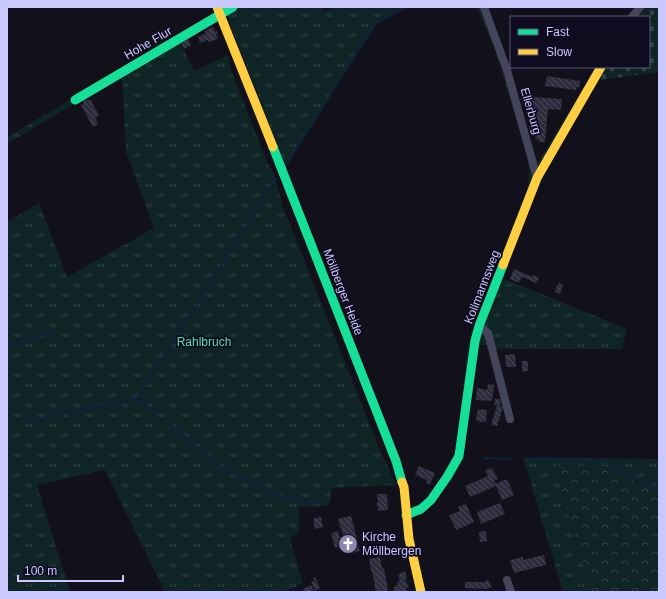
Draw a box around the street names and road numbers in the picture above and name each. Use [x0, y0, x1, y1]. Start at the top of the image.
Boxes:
street label: Hohe Flur [122, 24, 174, 62]
street label: Ellerburg [518, 86, 544, 136]
street label: Möllberger Heide [320, 247, 366, 337]
street label: Kollmannsweg [461, 248, 503, 326]

